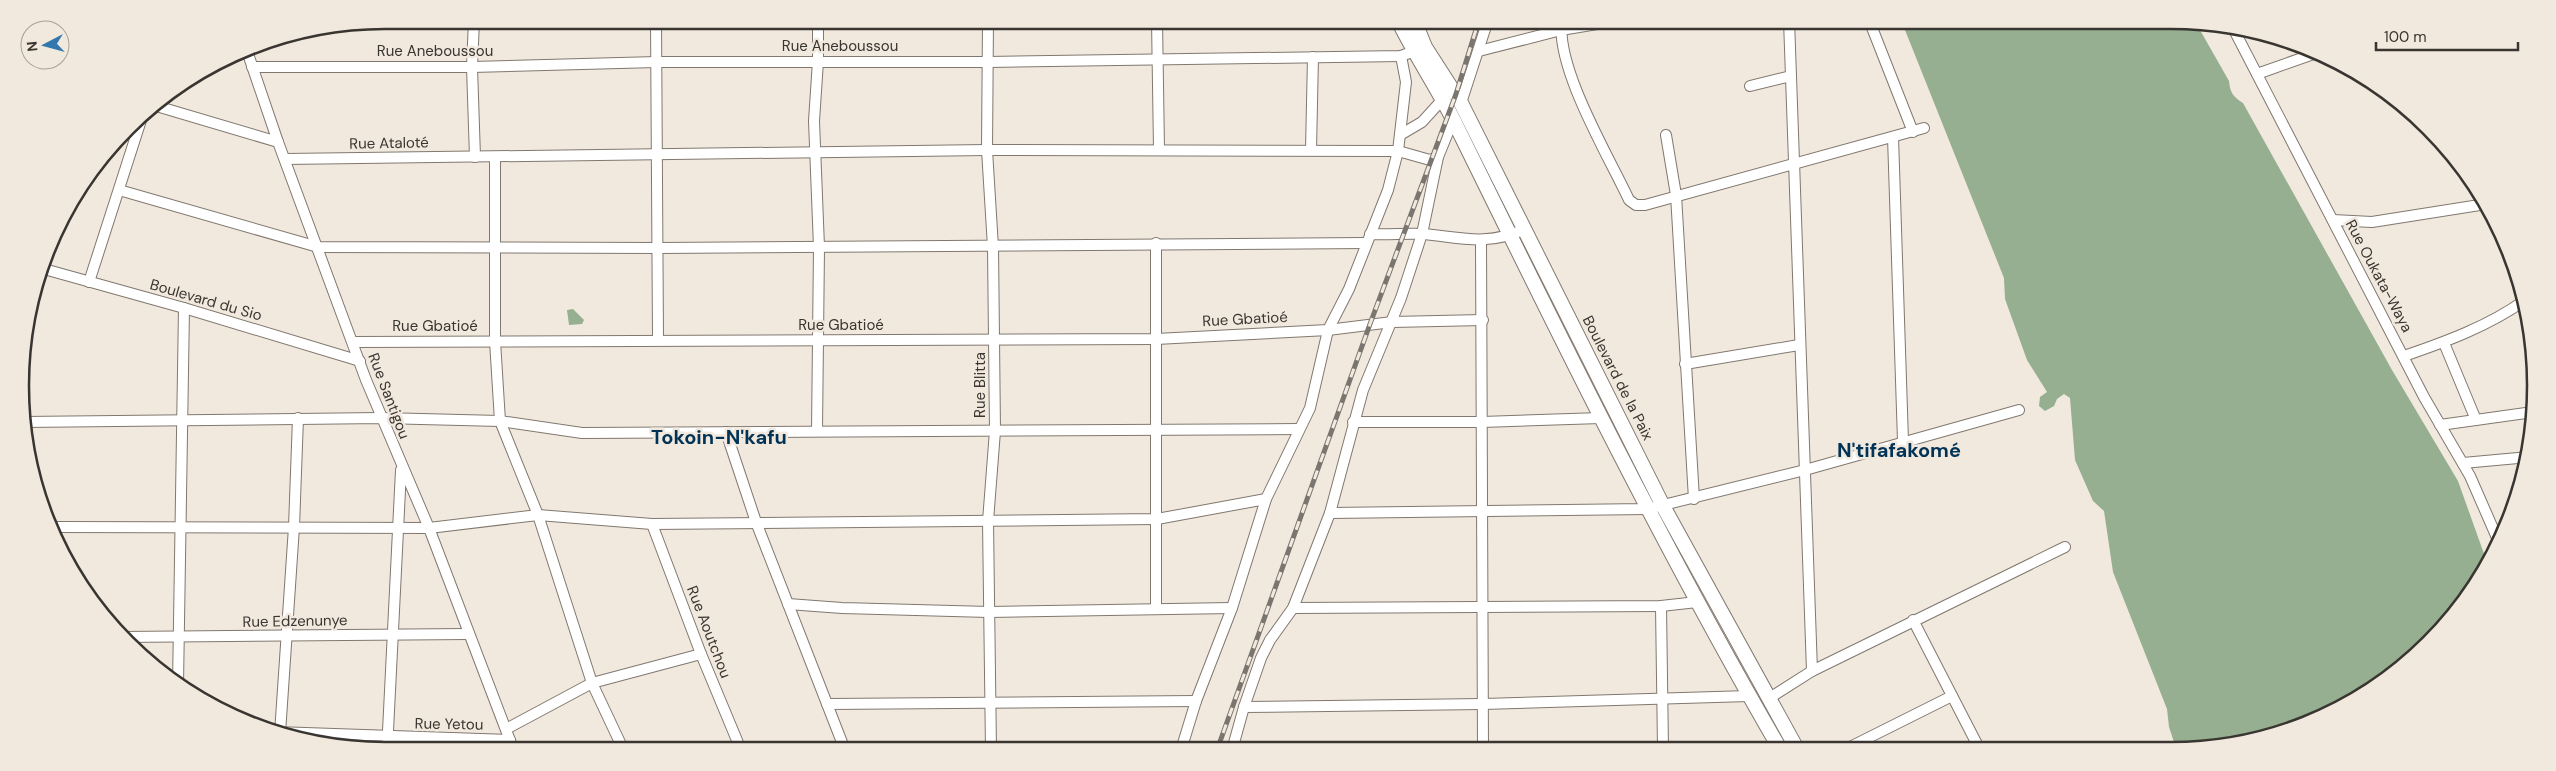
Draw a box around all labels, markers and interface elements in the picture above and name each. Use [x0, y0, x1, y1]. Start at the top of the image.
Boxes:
north arrow [20, 20, 70, 70]
scale bar [2376, 20, 2518, 52]
text: 100 m [2384, 27, 2427, 47]
street label: Rue Aneboussou [782, 36, 898, 56]
text: N [23, 40, 42, 52]
street label: Rue Aneboussou [377, 41, 493, 61]
street label: Rue Ataloté [349, 132, 429, 154]
street label: Rue Oukata-Waya [2341, 216, 2417, 336]
street label: Boulevard du Sio [148, 274, 264, 326]
street label: Rue Gbatioé [1202, 307, 1288, 331]
street label: Boulevard de la Paix [1578, 312, 1658, 444]
street label: Rue Gbatioé [798, 315, 884, 335]
street label: Rue Gbatioé [392, 316, 478, 336]
street label: Rue Santigou [363, 350, 415, 442]
street label: Rue Blitta [970, 352, 990, 418]
district label: Tokoin-N'kafu [651, 424, 787, 450]
district label: N'tifafakomé [1837, 437, 1961, 463]
street label: Rue Aoutchou [682, 583, 736, 681]
street label: Rue Edzenunye [242, 610, 348, 632]
street label: Rue Yetou [414, 713, 484, 735]

